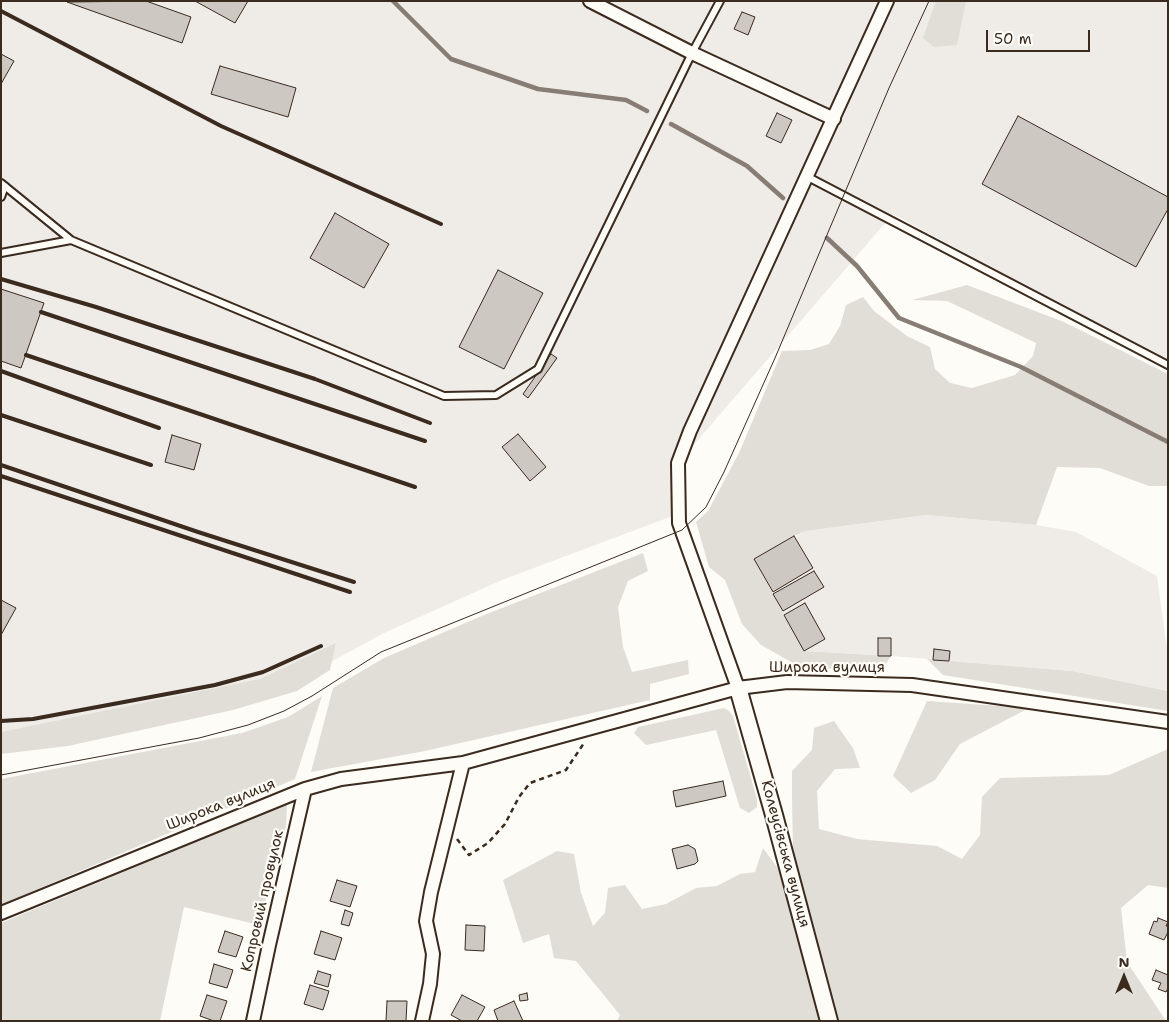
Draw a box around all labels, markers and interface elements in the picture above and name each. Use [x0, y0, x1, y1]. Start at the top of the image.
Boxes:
scale bar [989, 20, 1093, 52]
text: 50 m [994, 29, 1032, 49]
street label: Широка вулиця [769, 659, 885, 677]
street label: Широка вулиця [164, 775, 278, 835]
street label: Колеусівська вулиця [757, 778, 813, 930]
street label: Копровий провулок [238, 828, 288, 974]
north arrow [1099, 952, 1149, 1002]
text: N [1118, 953, 1130, 971]

